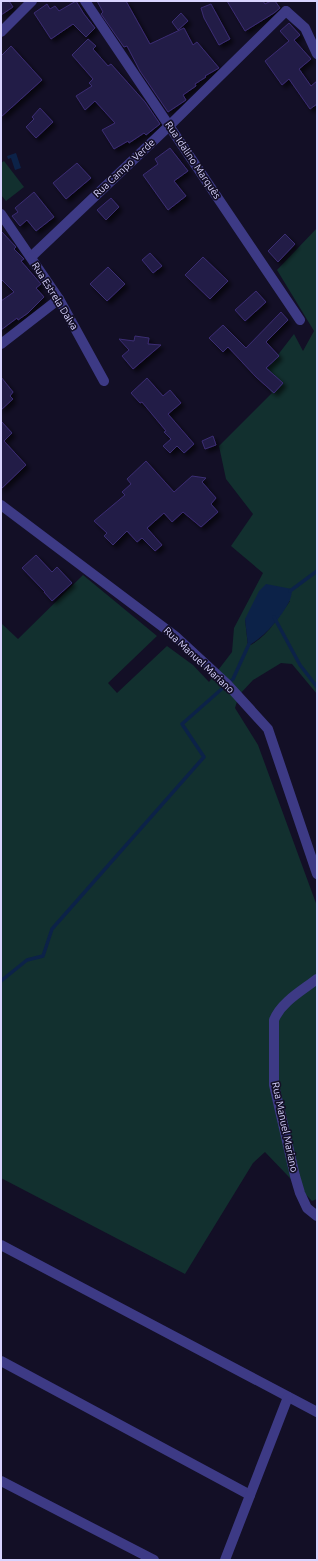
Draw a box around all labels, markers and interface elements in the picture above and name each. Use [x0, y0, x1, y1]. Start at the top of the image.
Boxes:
street label: Rua Idalino Marquês [163, 119, 223, 201]
street label: Rua Campo Verde [91, 137, 157, 199]
street label: Rua Estrela Dalva [30, 260, 80, 332]
street label: Rua Manuel Mariano [162, 625, 236, 695]
street label: Rua Manuel Mariano [270, 1081, 300, 1173]

